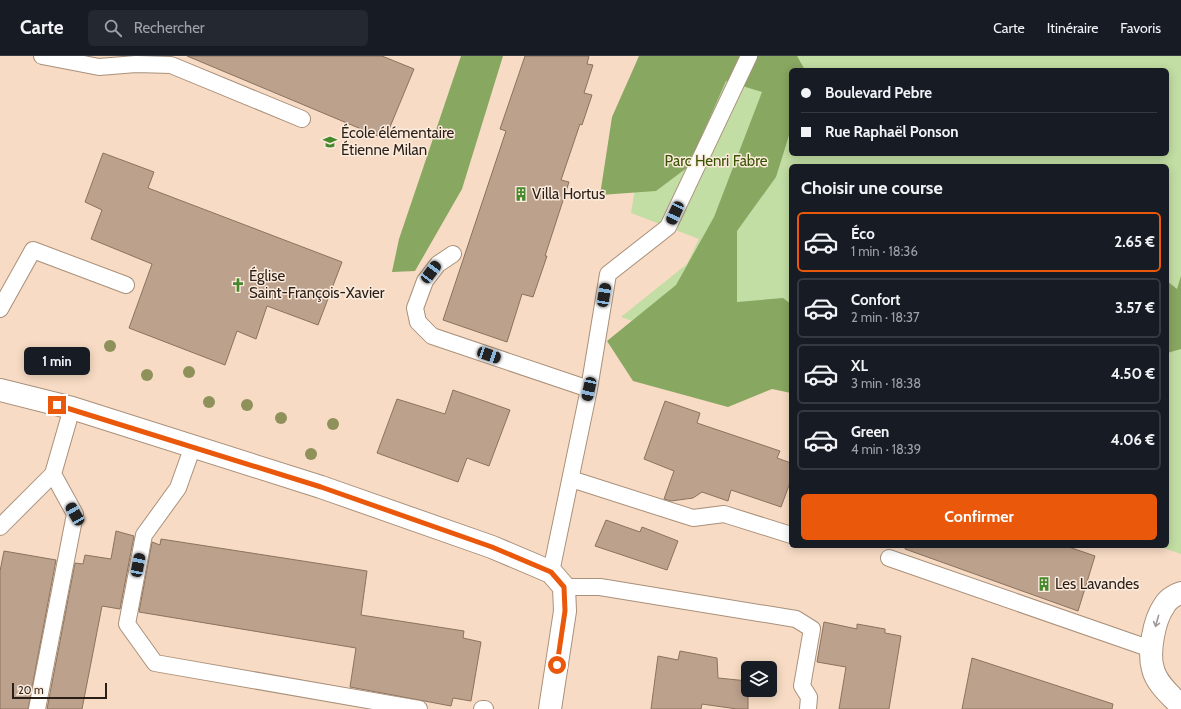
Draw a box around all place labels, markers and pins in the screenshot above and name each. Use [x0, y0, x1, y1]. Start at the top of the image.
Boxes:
place label: École élémentaire Étienne Milan [341, 123, 454, 159]
school or university icon: École élémentaire Étienne Milan [322, 134, 338, 150]
place label: Villa Hortus [532, 185, 605, 203]
building icon: Villa Hortus [513, 186, 529, 202]
place label: Église Saint-François-Xavier [249, 266, 385, 302]
church icon: Église Saint-François-Xavier [230, 277, 246, 293]
place label: Les Lavandes [1055, 575, 1139, 593]
building icon: Les Lavandes [1036, 576, 1052, 592]

